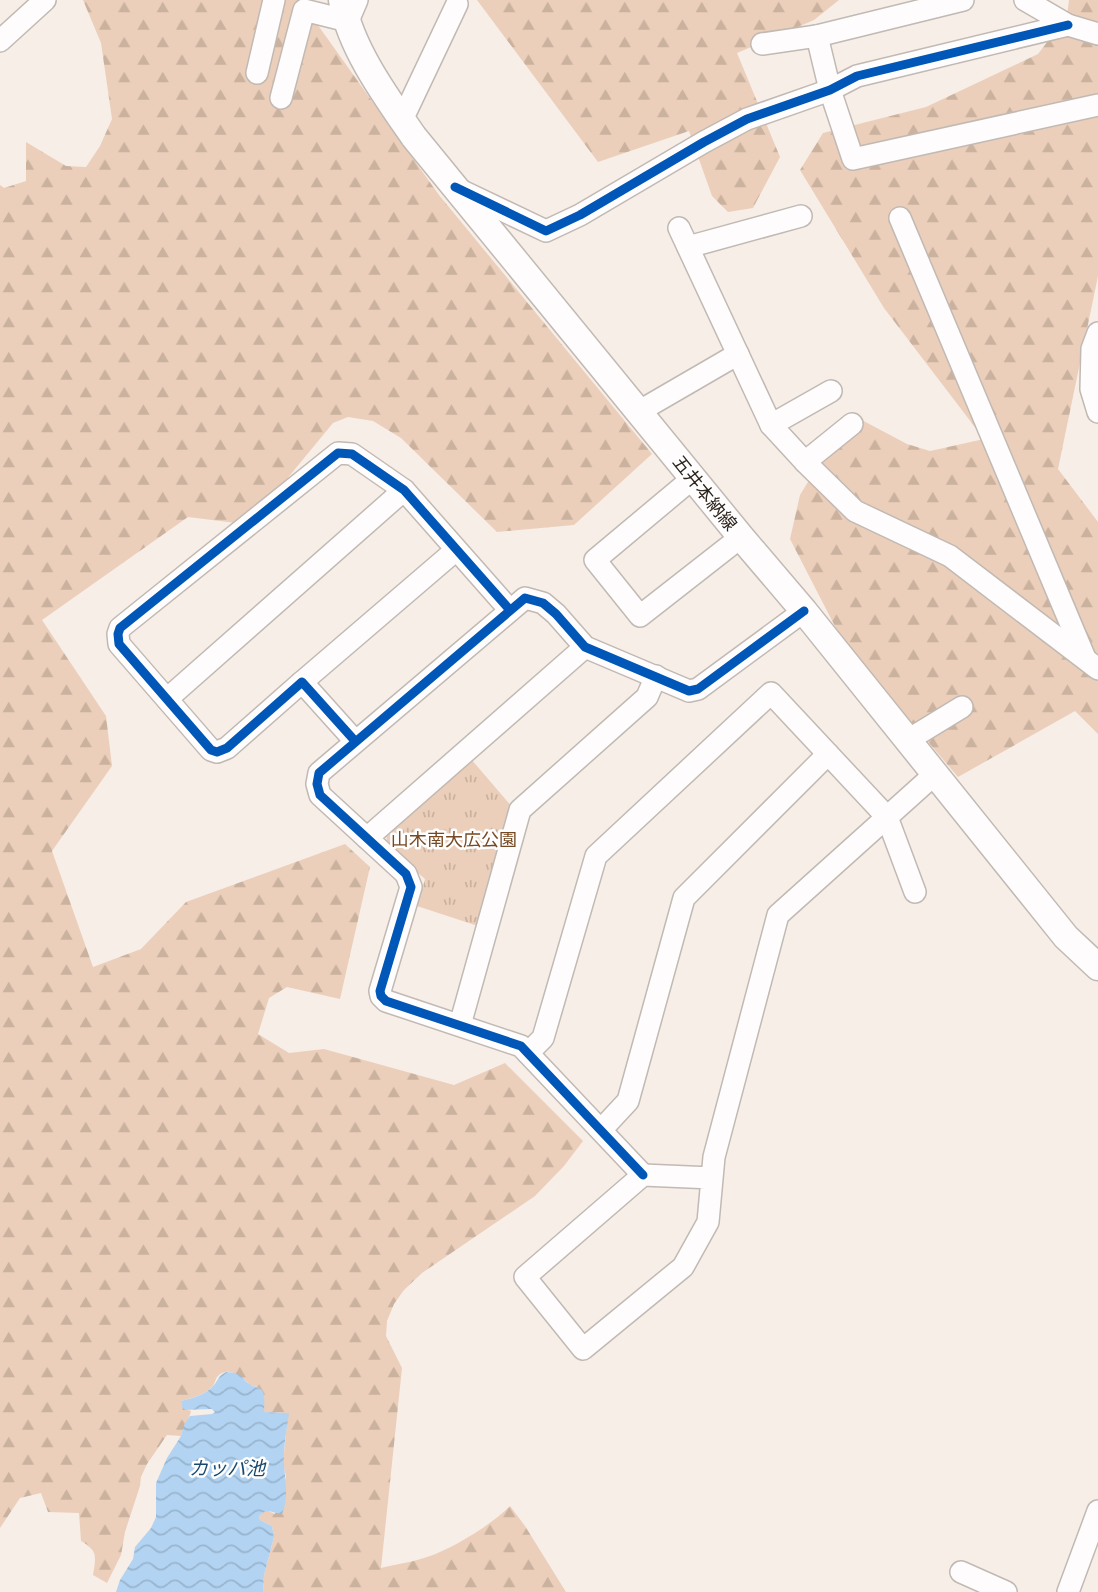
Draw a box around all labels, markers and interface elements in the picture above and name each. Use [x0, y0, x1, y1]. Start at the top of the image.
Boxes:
street label: 五井本納線 [668, 451, 742, 535]
park label: 山木南大広公園 [391, 828, 517, 851]
water label: カッパ池 [189, 1456, 267, 1480]

